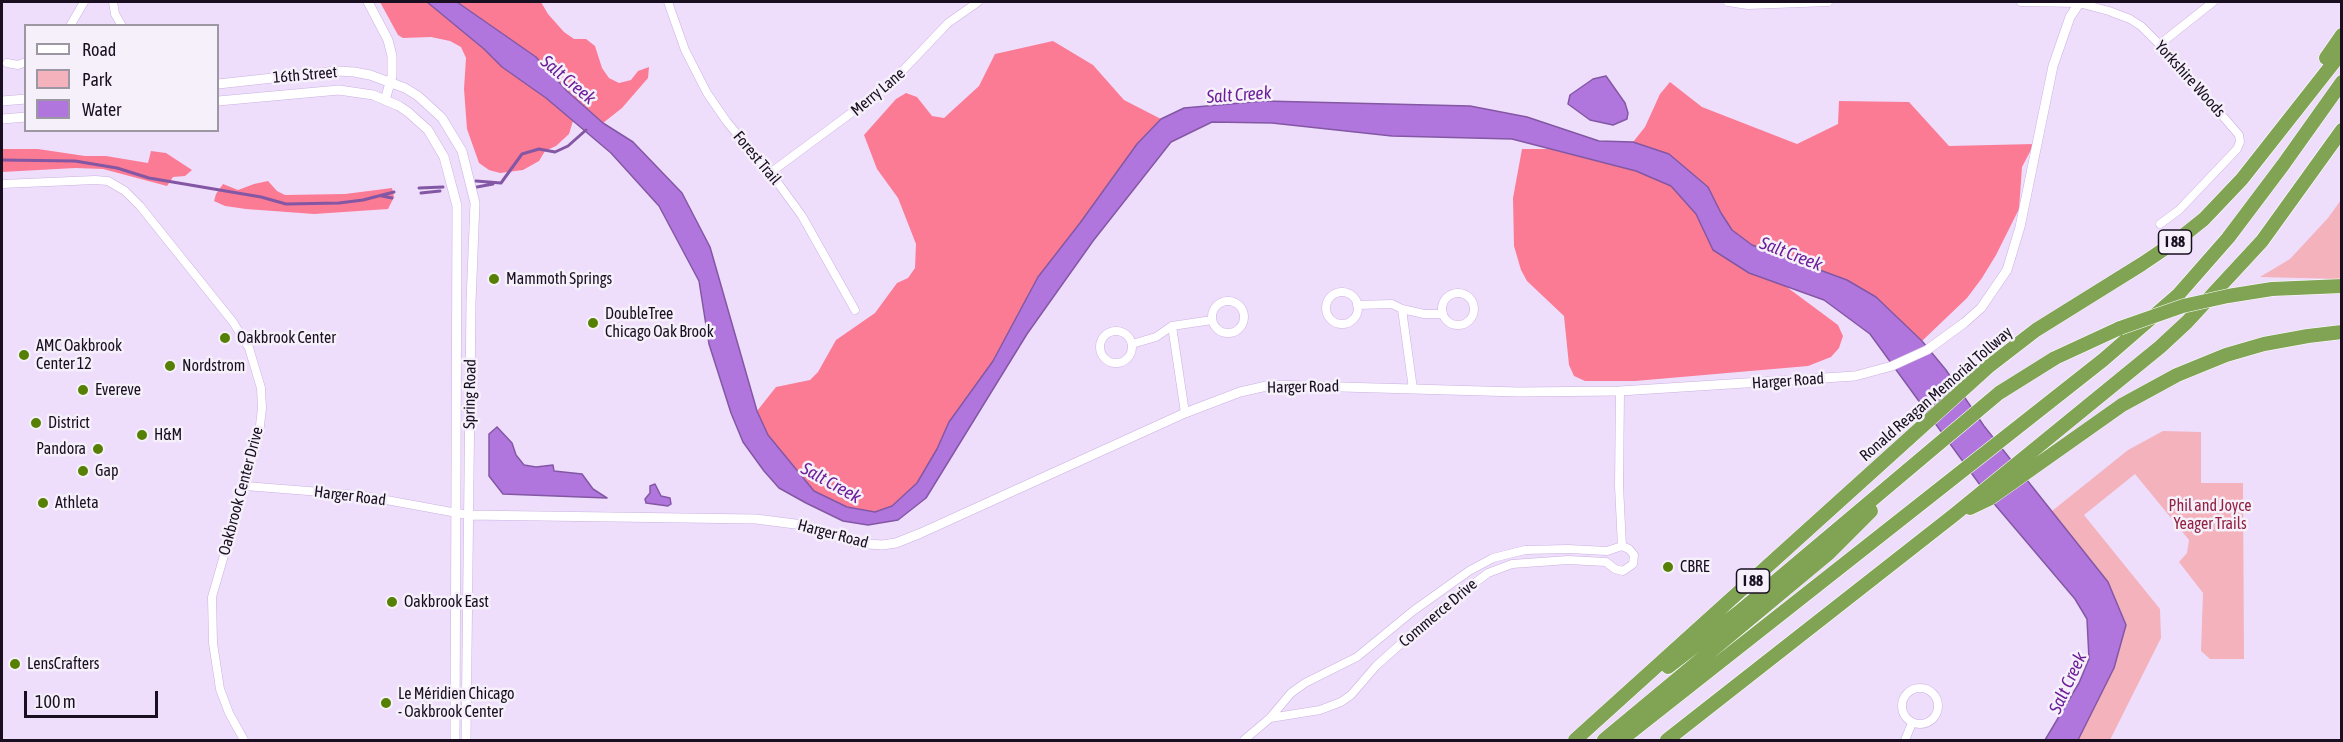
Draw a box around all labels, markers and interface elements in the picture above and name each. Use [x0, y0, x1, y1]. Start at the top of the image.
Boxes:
legend [24, 24, 219, 132]
street label: Yorkshire Woods [2151, 37, 2229, 121]
text: Road [82, 39, 116, 60]
water label: Salt Creek [536, 51, 600, 109]
street label: 16th Street [272, 63, 338, 87]
street label: Merry Lane [847, 64, 909, 120]
text: Park [82, 69, 112, 90]
water label: Salt Creek [1206, 82, 1272, 108]
text: Water [82, 99, 121, 120]
street label: Forest Trail [729, 127, 785, 189]
road number: I 88 [2158, 230, 2192, 254]
water label: Salt Creek [1757, 232, 1825, 276]
place label: Mammoth Springs [506, 269, 612, 289]
marker: Mammoth Springs [487, 272, 501, 286]
place label: DoubleTree Chicago Oak Brook [605, 304, 714, 342]
marker: DoubleTree Chicago Oak Brook [586, 316, 600, 330]
street label: Ronald Reagan Memorial Tollway [1856, 323, 2016, 465]
place label: Oakbrook Center [237, 328, 336, 348]
marker: Oakbrook Center [218, 331, 232, 345]
place label: AMC Oakbrook Center 12 [36, 336, 122, 374]
marker: AMC Oakbrook Center 12 [17, 348, 31, 362]
place label: Nordstrom [182, 356, 245, 376]
marker: Nordstrom [163, 359, 177, 373]
street label: Spring Road [460, 359, 480, 429]
street label: Harger Road [1751, 369, 1825, 393]
street label: Harger Road [1267, 377, 1339, 397]
place label: Evereve [95, 380, 141, 400]
marker: Evereve [76, 383, 90, 397]
place label: District [48, 413, 90, 433]
marker: District [29, 416, 43, 430]
place label: H&M [154, 425, 182, 445]
street label: Oakbrook Center Drive [215, 425, 267, 557]
marker: H&M [135, 428, 149, 442]
place label: Pandora [36, 439, 86, 459]
marker: Pandora [91, 442, 105, 456]
water label: Salt Creek [797, 458, 865, 508]
place label: Gap [95, 461, 119, 481]
marker: Gap [76, 464, 90, 478]
street label: Harger Road [313, 482, 387, 510]
place label: Athleta [55, 493, 99, 513]
marker: Athleta [36, 496, 50, 510]
park label: Phil and Joyce Yeager Trails [2169, 496, 2251, 534]
street label: Harger Road [796, 515, 870, 553]
place label: CBRE [1680, 557, 1710, 577]
marker: CBRE [1661, 560, 1675, 574]
road number: I 88 [1736, 569, 1770, 593]
street label: Commerce Drive [1395, 575, 1481, 651]
place label: Oakbrook East [404, 592, 489, 612]
marker: Oakbrook East [385, 595, 399, 609]
water label: Salt Creek [2044, 649, 2092, 717]
place label: LensCrafters [27, 654, 99, 674]
marker: LensCrafters [8, 657, 22, 671]
scale bar [27, 679, 160, 717]
place label: Le Méridien Chicago - Oakbrook Center [398, 684, 515, 722]
text: 100 m [35, 691, 76, 712]
marker: Le Méridien Chicago - Oakbrook Center [379, 696, 393, 710]

